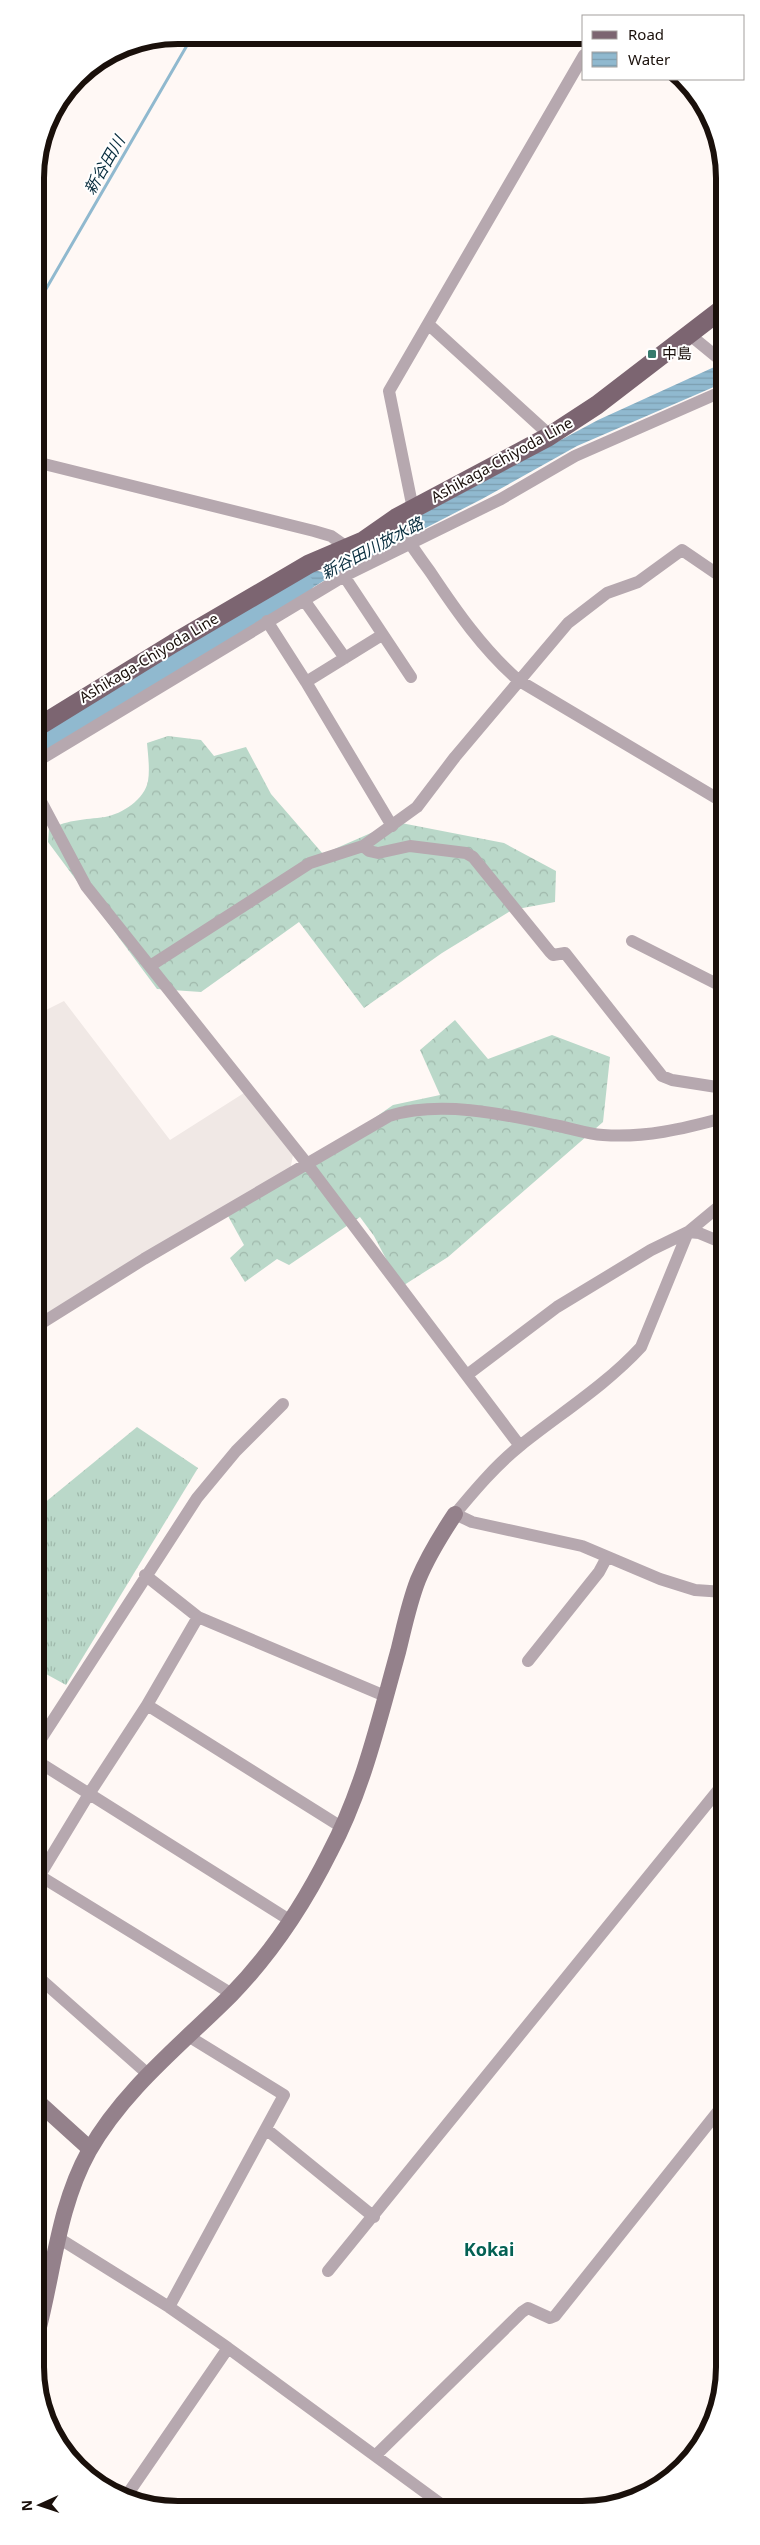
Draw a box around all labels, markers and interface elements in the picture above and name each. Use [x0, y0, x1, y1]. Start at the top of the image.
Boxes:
legend [582, 15, 745, 80]
text: Road [628, 24, 664, 44]
text: Water [628, 49, 670, 69]
water label: 新谷田川 [78, 130, 131, 198]
place label: 中島 [662, 343, 692, 363]
marker: 中島 [646, 348, 658, 360]
street label: Ashikaga-Chiyoda Line [427, 412, 576, 506]
water label: 新谷田川放水路 [317, 511, 428, 584]
street label: Ashikaga-Chiyoda Line [75, 608, 222, 707]
district label: Kokai [464, 2237, 514, 2261]
north arrow [15, 2480, 65, 2530]
text: N [17, 2500, 36, 2512]

